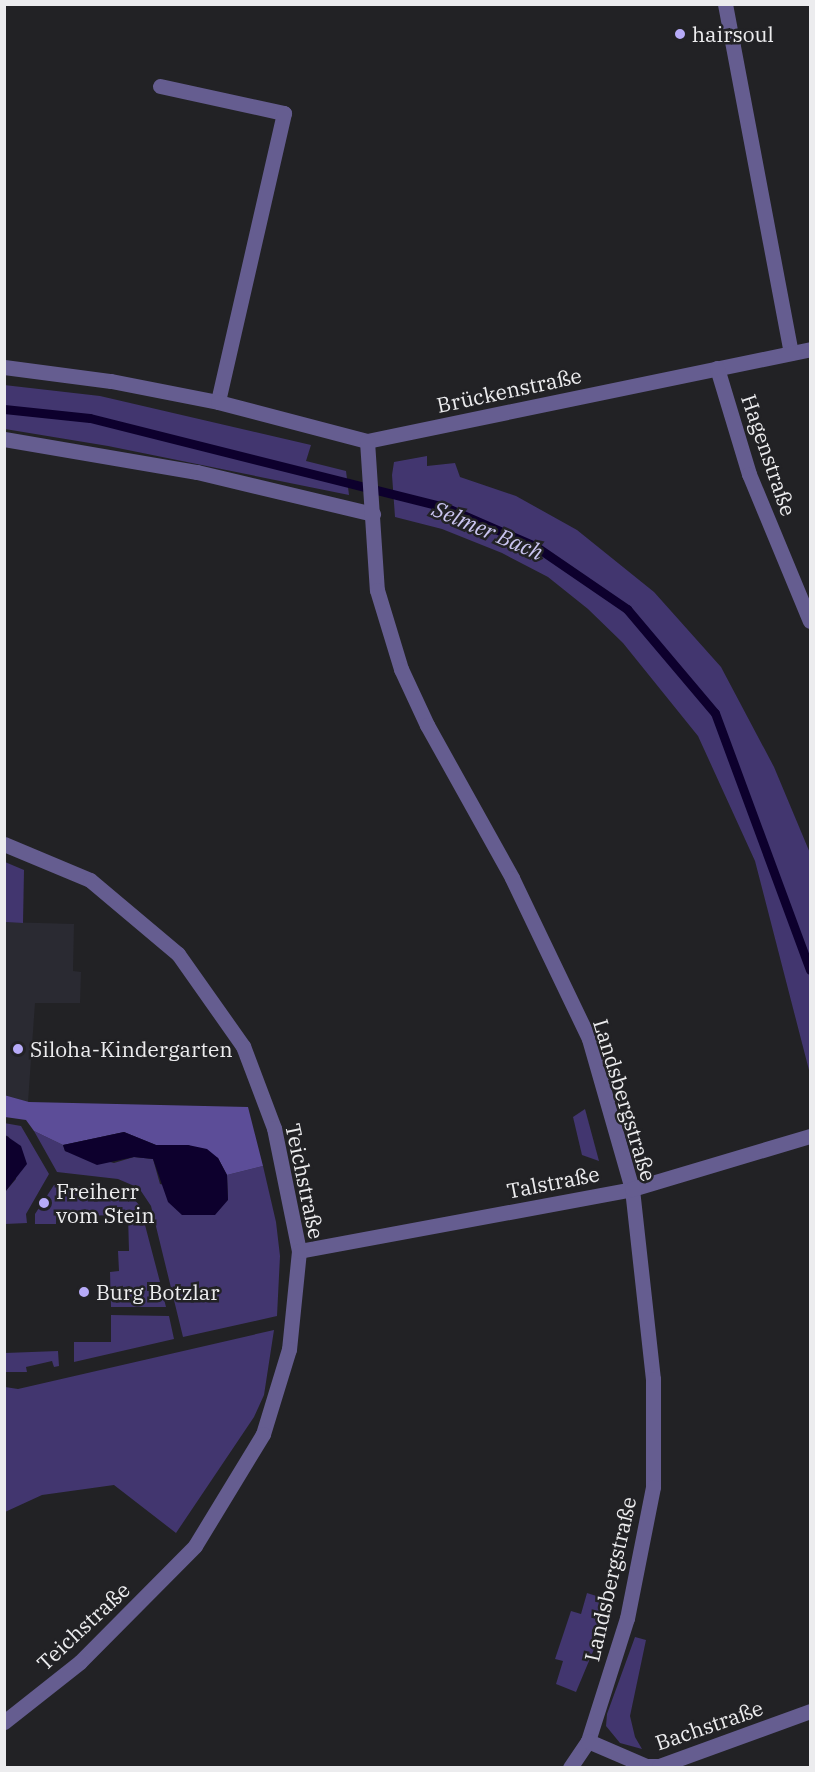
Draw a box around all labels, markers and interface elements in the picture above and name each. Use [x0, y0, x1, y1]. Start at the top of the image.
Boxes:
place label: hairsoul [692, 21, 774, 47]
marker: hairsoul [673, 27, 687, 41]
street label: Brückenstraße [434, 362, 584, 418]
street label: Hagenstraße [736, 391, 802, 519]
water label: Selmer Bach [429, 495, 547, 565]
street label: Landsbergstraße [588, 1016, 662, 1184]
place label: Siloha-Kindergarten [30, 1036, 233, 1062]
marker: Siloha-Kindergarten [11, 1042, 25, 1056]
street label: Teichstraße [280, 1121, 330, 1241]
street label: Talstraße [505, 1161, 601, 1203]
place label: Freiherr vom Stein [56, 1178, 155, 1228]
marker: Freiherr vom Stein [37, 1196, 51, 1210]
place label: Burg Botzlar [96, 1279, 220, 1305]
marker: Burg Botzlar [77, 1285, 91, 1299]
street label: Landsbergstraße [579, 1494, 641, 1664]
street label: Teichstraße [31, 1577, 135, 1675]
street label: Bachstraße [652, 1695, 766, 1755]

